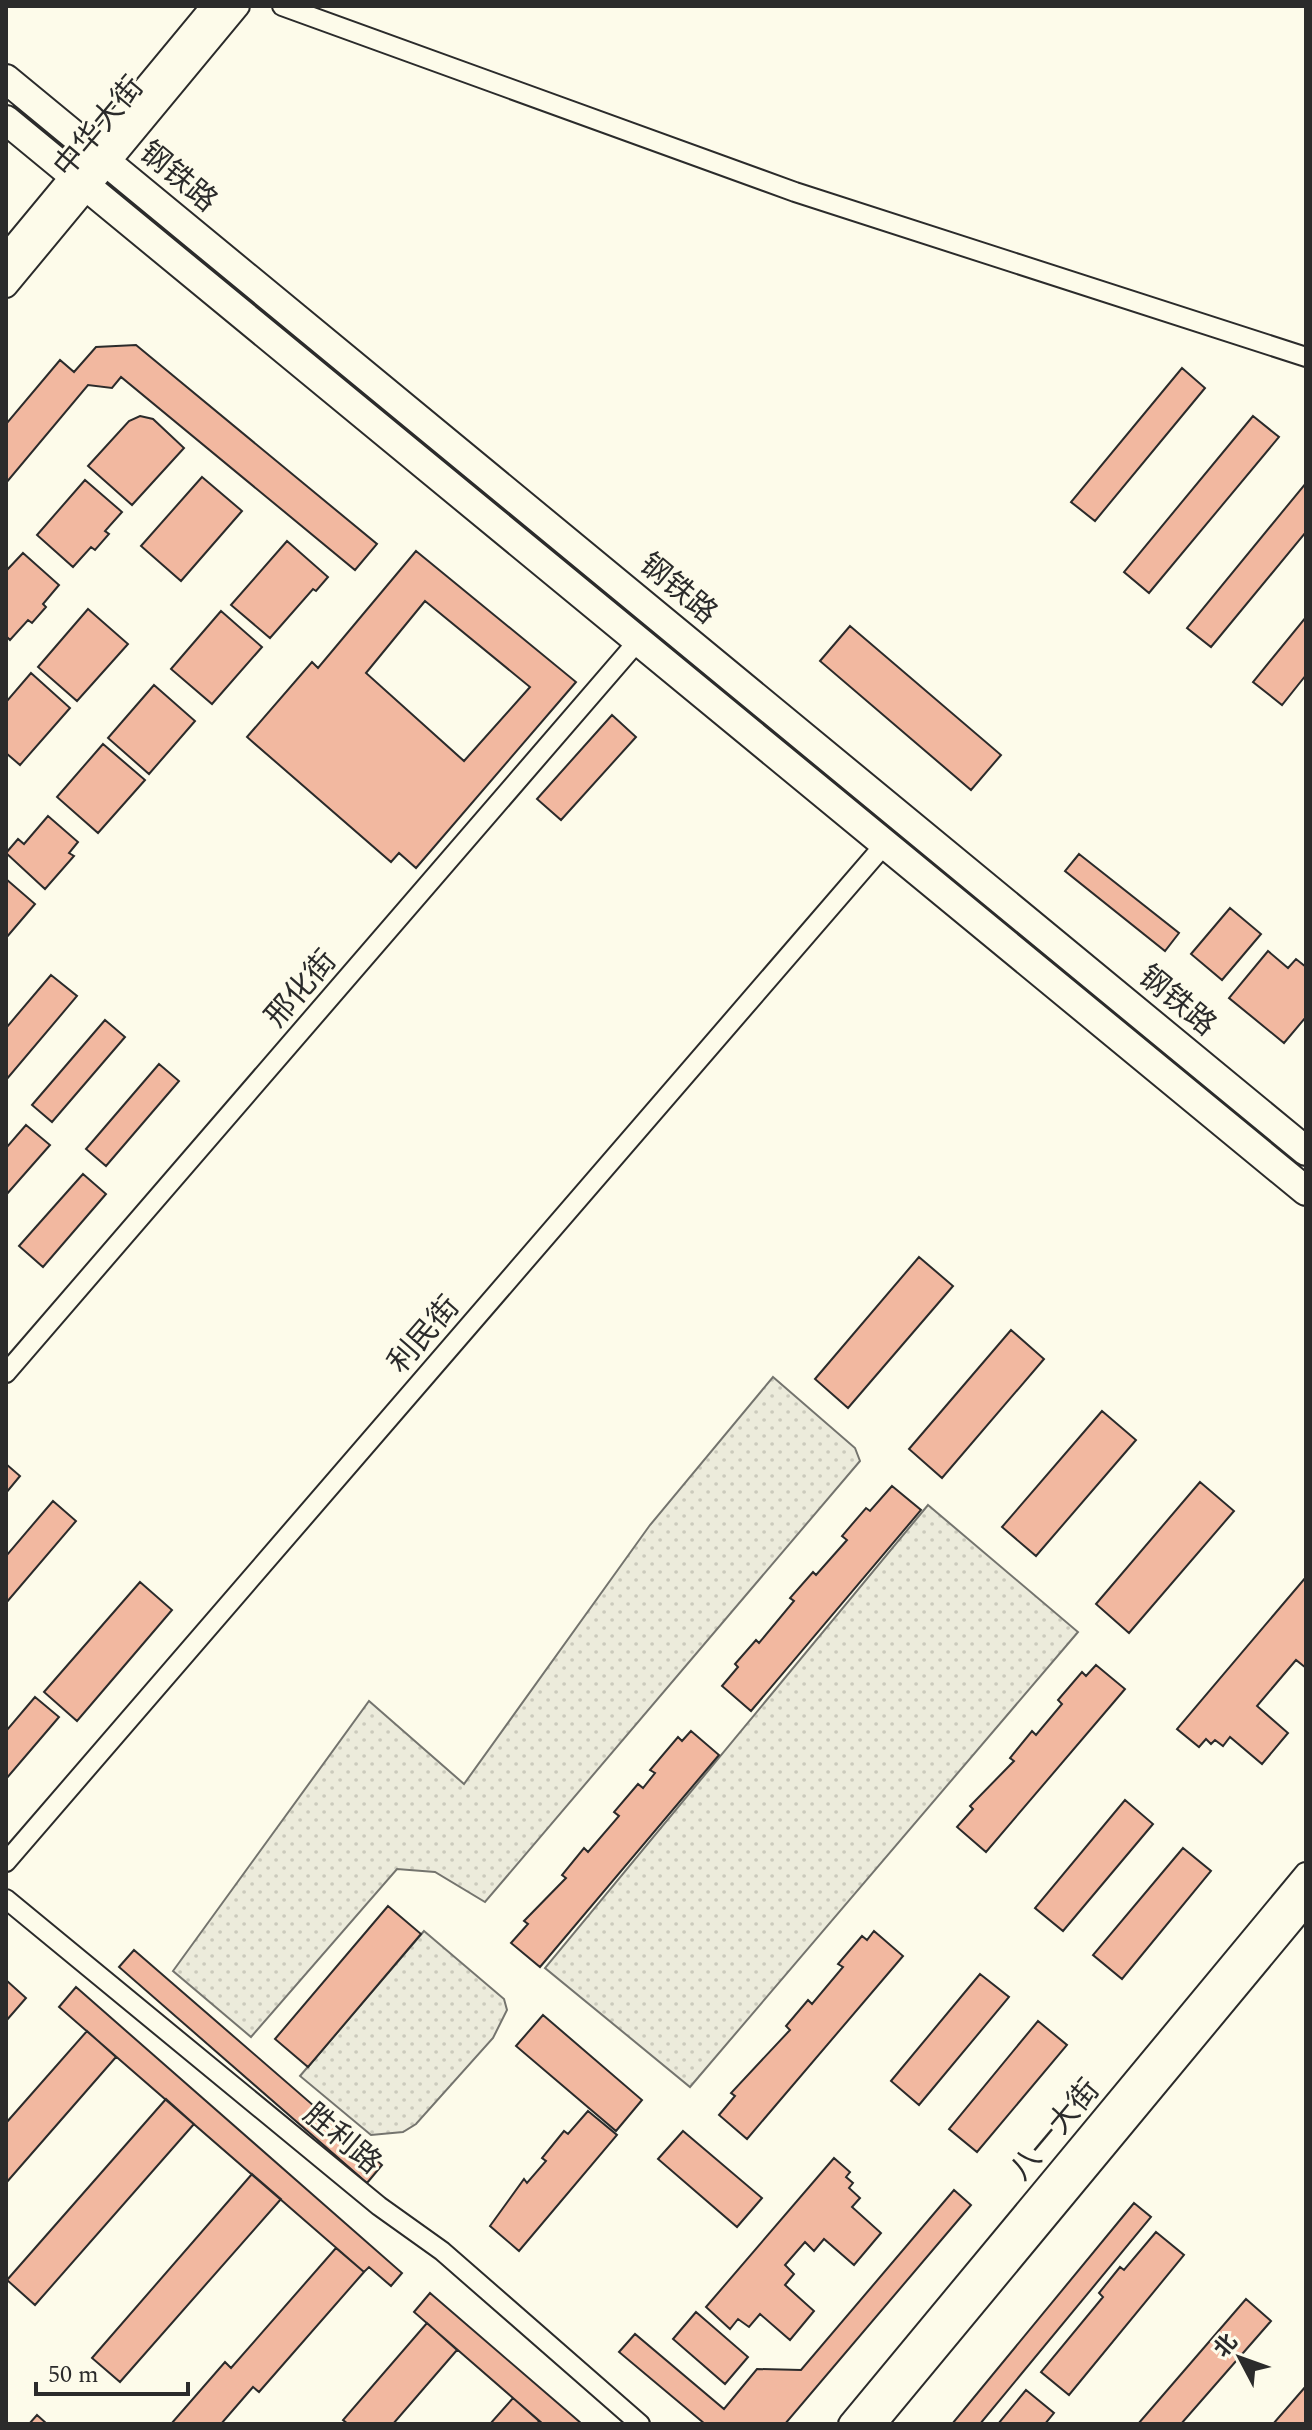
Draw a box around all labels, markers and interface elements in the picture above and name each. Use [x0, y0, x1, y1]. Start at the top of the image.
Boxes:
street label: 中华大街 [43, 66, 155, 188]
street label: 钢铁路 [129, 130, 227, 224]
street label: 钢铁路 [629, 542, 727, 636]
street label: 邢化街 [254, 940, 348, 1038]
street label: 钢铁路 [1128, 954, 1226, 1048]
street label: 利民街 [377, 1286, 471, 1384]
street label: 八一大街 [999, 2069, 1111, 2191]
street label: 胜利路 [293, 2092, 391, 2186]
north arrow [1200, 2318, 1280, 2398]
text: 北 [1206, 2327, 1246, 2365]
scale bar [36, 2346, 188, 2396]
text: 50 m [48, 2357, 99, 2393]

